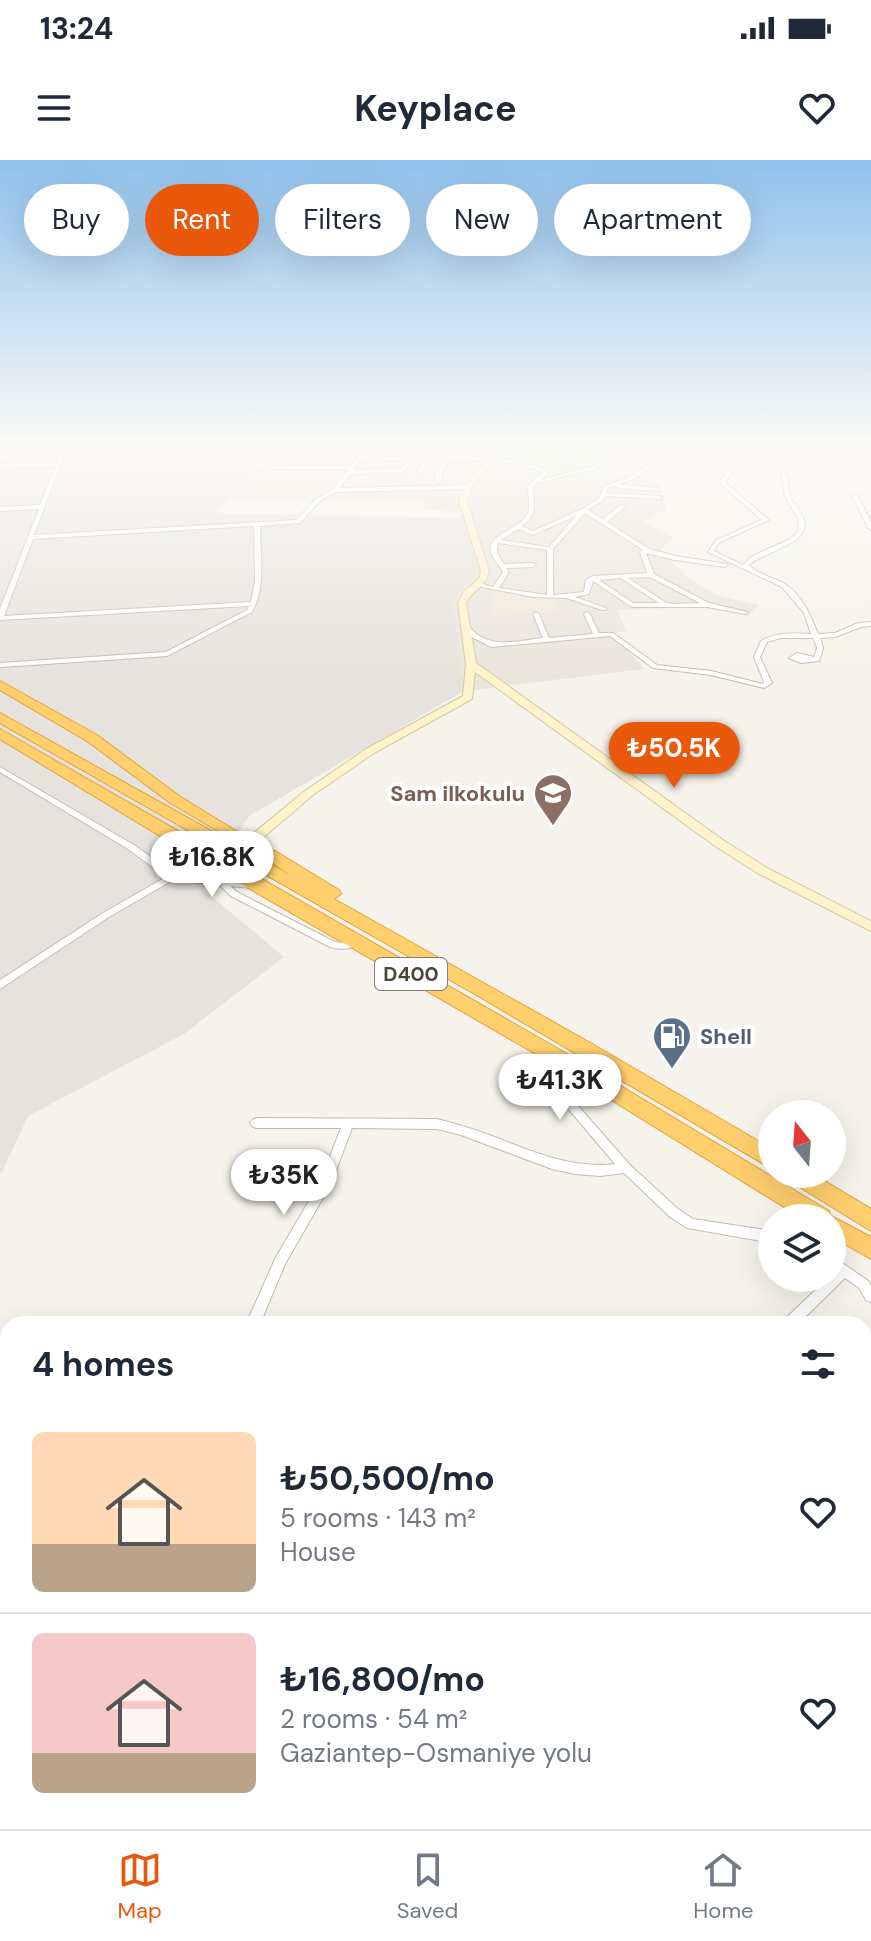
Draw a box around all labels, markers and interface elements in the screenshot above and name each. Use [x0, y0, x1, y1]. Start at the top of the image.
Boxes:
text: 13:24 [40, 9, 113, 48]
text: Keyplace [354, 85, 517, 132]
icon: menu [32, 86, 76, 130]
icon: heart [795, 86, 839, 130]
chip: Buy [24, 184, 129, 256]
chip: Rent [145, 184, 259, 256]
chip: Filters [275, 184, 410, 256]
chip: New [426, 184, 538, 256]
chip: Apartment [554, 184, 751, 256]
pin: ₺50.5K [609, 722, 739, 790]
text: ₺50.5K [627, 731, 721, 765]
school or university icon: Sam ilkokulu [532, 772, 574, 827]
place label: Sam ilkokulu [390, 779, 525, 808]
pin: ₺16.8K [147, 831, 277, 899]
text: ₺16.8K [169, 840, 255, 874]
road number: D400 [375, 958, 447, 990]
fuel station icon: Shell [651, 1015, 693, 1070]
place label: Shell [700, 1022, 752, 1051]
pin: ₺41.3K [495, 1054, 625, 1122]
text: ₺41.3K [516, 1063, 604, 1097]
north arrow [758, 1100, 846, 1188]
map controls [758, 1100, 846, 1292]
pin: ₺35K [237, 1149, 331, 1217]
text: ₺35K [249, 1158, 319, 1192]
button: layers [758, 1204, 846, 1292]
text: 4 homes [32, 1342, 174, 1387]
icon: filters [796, 1342, 840, 1386]
text: ₺50,500/mo [280, 1456, 495, 1501]
icon: home [96, 1464, 192, 1560]
icon: heart [796, 1490, 840, 1534]
text: 5 rooms · 143 m² [280, 1501, 476, 1535]
text: House [280, 1535, 356, 1569]
text: ₺16,800/mo [280, 1657, 485, 1702]
icon: home [96, 1665, 192, 1761]
icon: heart [796, 1691, 840, 1735]
text: 2 rooms · 54 m² [280, 1702, 467, 1736]
text: Gaziantep-Osmaniye yolu [280, 1736, 592, 1770]
tab: Map [117, 1848, 162, 1925]
tab: Saved [397, 1848, 458, 1925]
tab: Home [693, 1848, 754, 1925]

